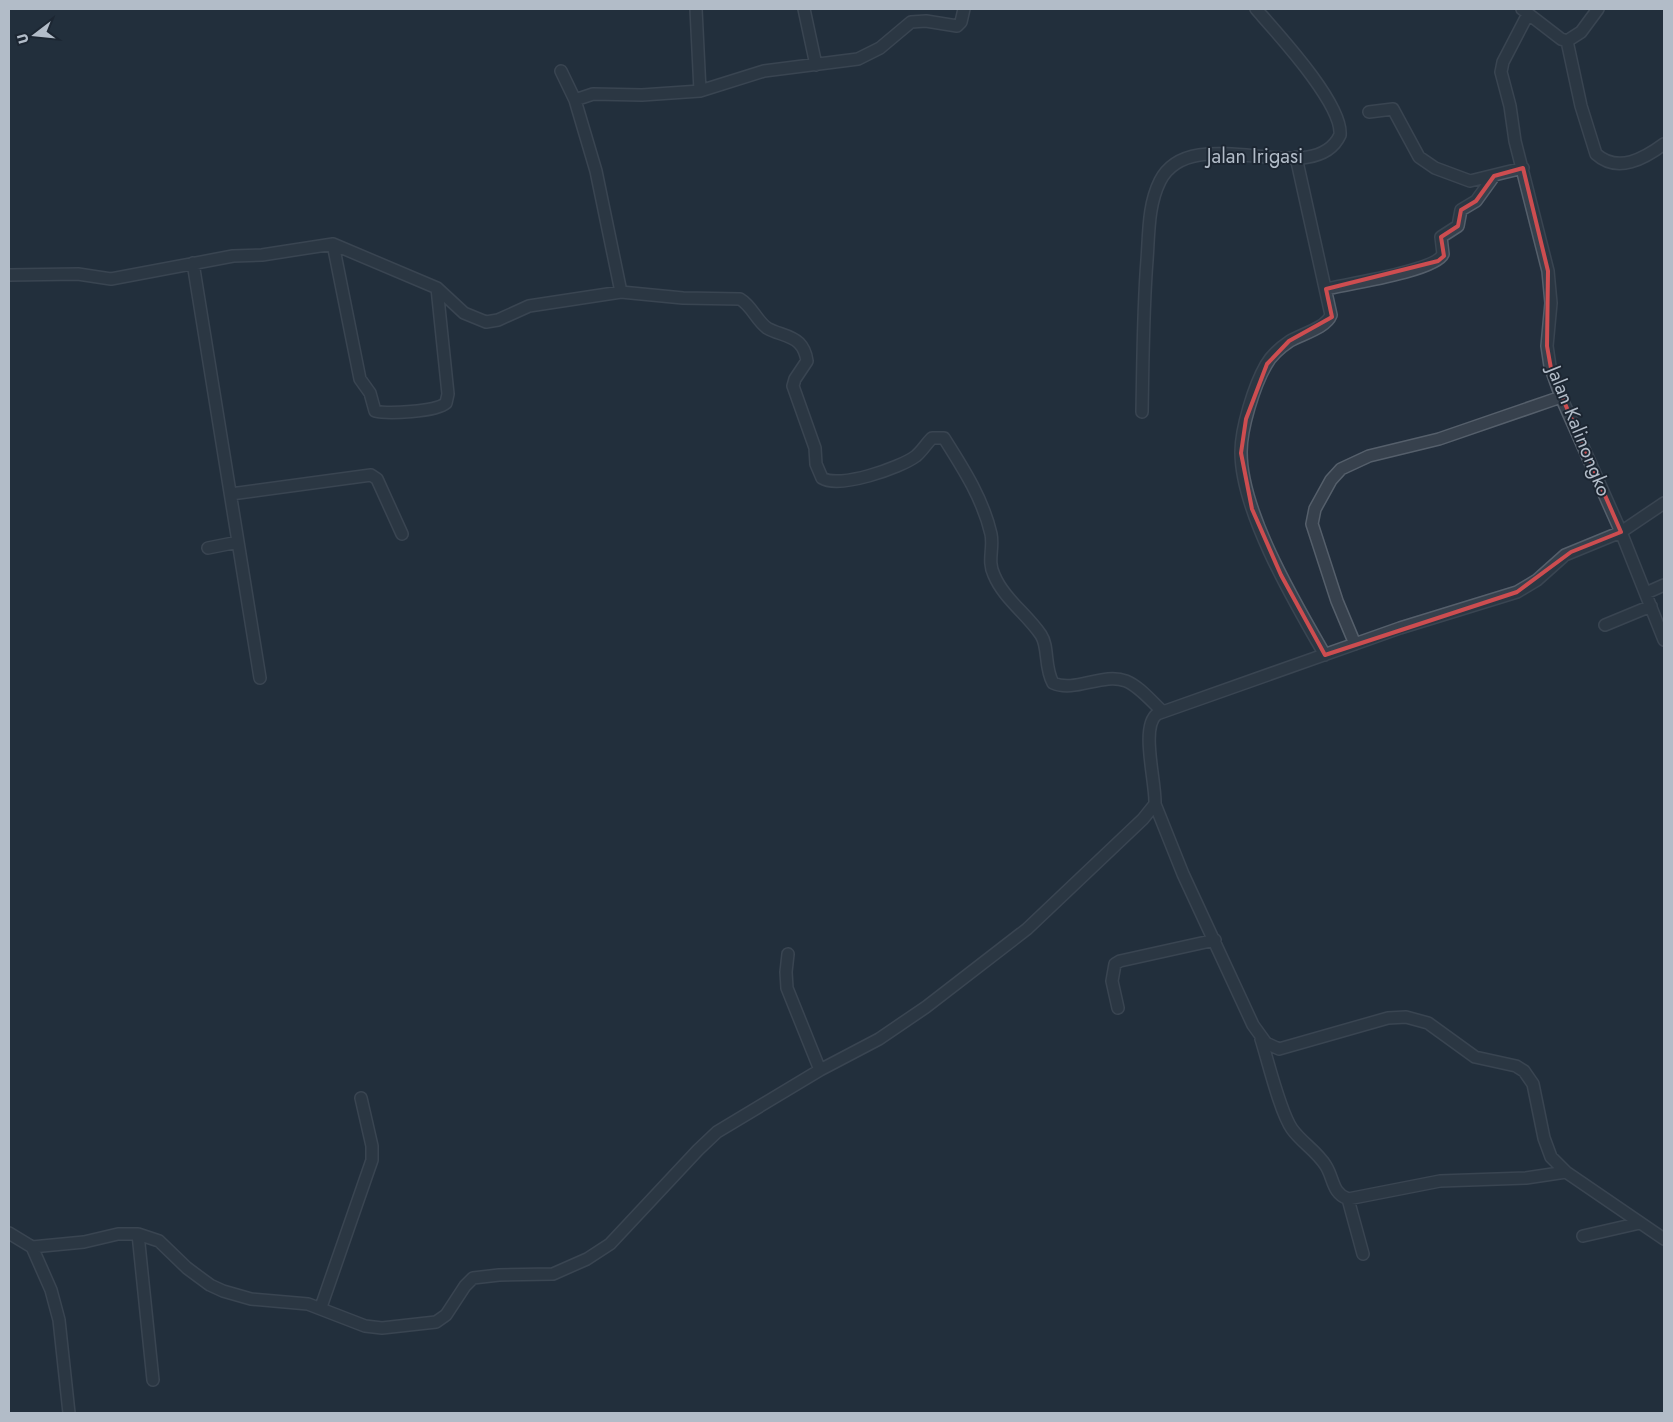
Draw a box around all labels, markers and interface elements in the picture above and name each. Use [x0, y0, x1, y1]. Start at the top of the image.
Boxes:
north arrow [10, 10, 60, 60]
text: U [12, 31, 33, 46]
street label: Jalan Irigasi [1204, 142, 1303, 171]
street label: Jalan Kalinongko [1538, 359, 1618, 501]

